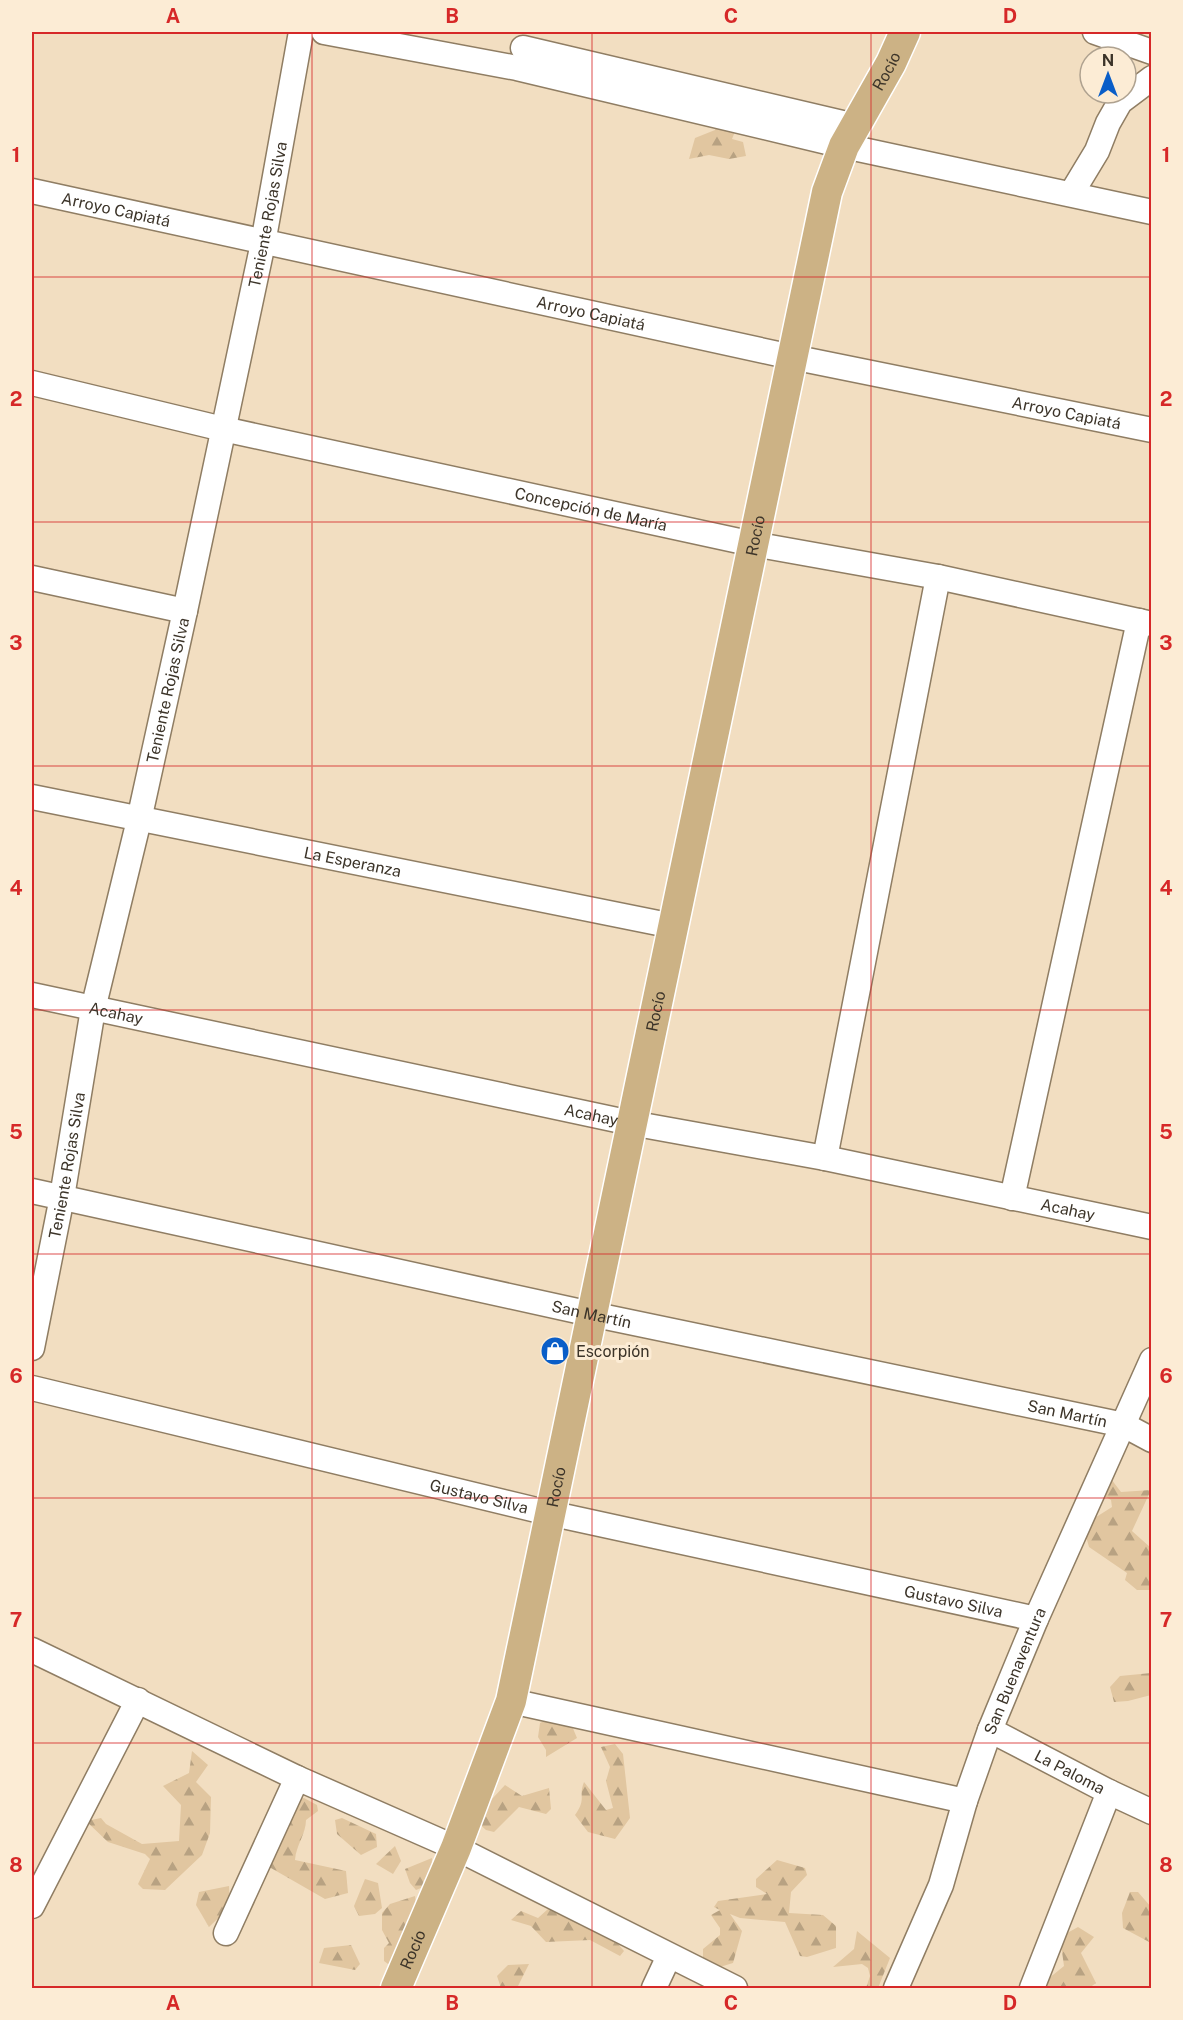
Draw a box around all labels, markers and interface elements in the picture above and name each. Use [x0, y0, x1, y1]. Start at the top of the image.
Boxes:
text: A [166, 4, 180, 28]
text: B [445, 4, 459, 28]
text: C [724, 4, 738, 28]
text: D [1003, 4, 1017, 28]
north arrow [1078, 45, 1138, 105]
street label: Rocío [868, 49, 904, 94]
text: N [1102, 51, 1114, 70]
street label: Teniente Rojas Silva [244, 140, 291, 289]
text: 1 [12, 143, 20, 167]
text: 1 [1162, 143, 1170, 167]
street label: Arroyo Capiatá [60, 188, 172, 230]
street label: Arroyo Capiatá [535, 292, 647, 334]
text: 2 [10, 387, 22, 411]
text: 2 [1160, 387, 1172, 411]
street label: Arroyo Capiatá [1010, 392, 1123, 433]
street label: Concepción de María [513, 483, 669, 535]
street label: Rocío [742, 513, 769, 558]
street label: Teniente Rojas Silva [142, 616, 193, 765]
text: 3 [9, 631, 23, 655]
text: 3 [1159, 631, 1173, 655]
street label: La Esperanza [302, 842, 403, 881]
text: 4 [9, 876, 23, 900]
text: 4 [1159, 876, 1173, 900]
street label: Rocío [642, 989, 669, 1033]
street label: Acahay [87, 998, 145, 1028]
street label: Teniente Rojas Silva [44, 1091, 89, 1240]
street label: Acahay [563, 1099, 621, 1130]
text: 5 [9, 1120, 23, 1144]
text: 5 [1159, 1120, 1173, 1144]
street label: Acahay [1039, 1194, 1097, 1224]
street label: San Martín [550, 1296, 633, 1332]
shop icon: Escorpión [539, 1335, 571, 1367]
place label: Escorpión [576, 1342, 650, 1361]
text: 6 [9, 1364, 23, 1388]
text: 6 [1159, 1364, 1173, 1388]
street label: San Martín [1026, 1396, 1109, 1431]
street label: Rocío [542, 1465, 569, 1509]
street label: Gustavo Silva [428, 1475, 530, 1517]
street label: Gustavo Silva [902, 1581, 1005, 1621]
street label: San Buenaventura [980, 1604, 1049, 1737]
text: 7 [10, 1608, 22, 1632]
text: 7 [1160, 1608, 1172, 1632]
street label: La Paloma [1031, 1745, 1108, 1798]
text: 8 [9, 1853, 23, 1877]
text: 8 [1159, 1853, 1173, 1877]
street label: Rocío [396, 1927, 429, 1972]
text: A [166, 1991, 180, 2015]
text: B [445, 1991, 459, 2015]
text: C [724, 1991, 738, 2015]
text: D [1003, 1991, 1017, 2015]

